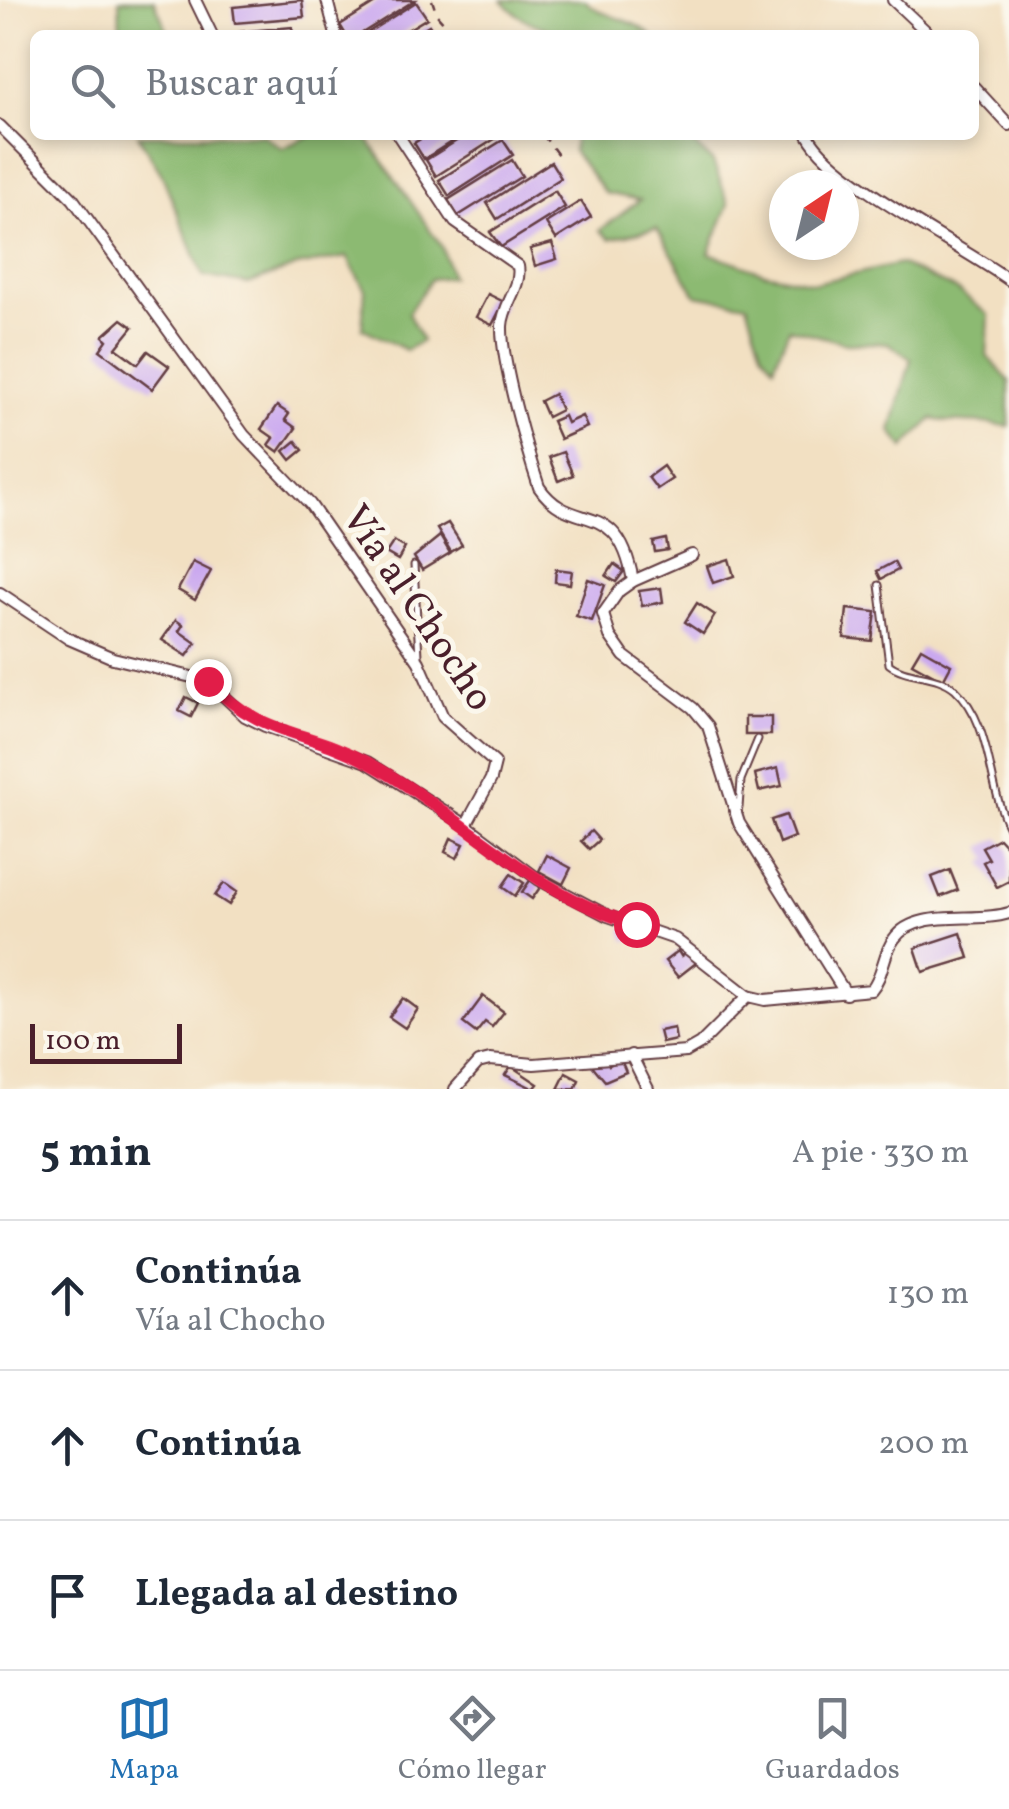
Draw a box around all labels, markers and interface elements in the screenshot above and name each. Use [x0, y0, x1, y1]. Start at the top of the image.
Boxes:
search box [30, 30, 979, 140]
icon: search [65, 58, 120, 113]
text: Buscar aquí [145, 59, 338, 112]
north arrow [769, 170, 859, 260]
street label: Vía al Chocho [326, 495, 506, 723]
route end [186, 659, 232, 705]
route start [614, 902, 660, 948]
scale bar [30, 1019, 182, 1064]
text: 100 m [45, 1022, 120, 1061]
text: 5 min [40, 1125, 152, 1184]
text: A pie · 330 m [792, 1132, 969, 1176]
text: Continúa [135, 1247, 302, 1300]
icon: ahead [40, 1268, 95, 1323]
text: 130 m [887, 1273, 969, 1317]
text: Vía al Chocho [135, 1300, 326, 1344]
icon: ahead [40, 1418, 95, 1473]
text: Continúa [135, 1419, 302, 1472]
text: 200 m [878, 1423, 969, 1467]
icon: arrive [40, 1568, 95, 1623]
text: Llegada al destino [135, 1569, 458, 1622]
tab: Mapa [109, 1691, 179, 1790]
tab: Cómo llegar [398, 1691, 547, 1790]
tab: Guardados [765, 1691, 900, 1790]

